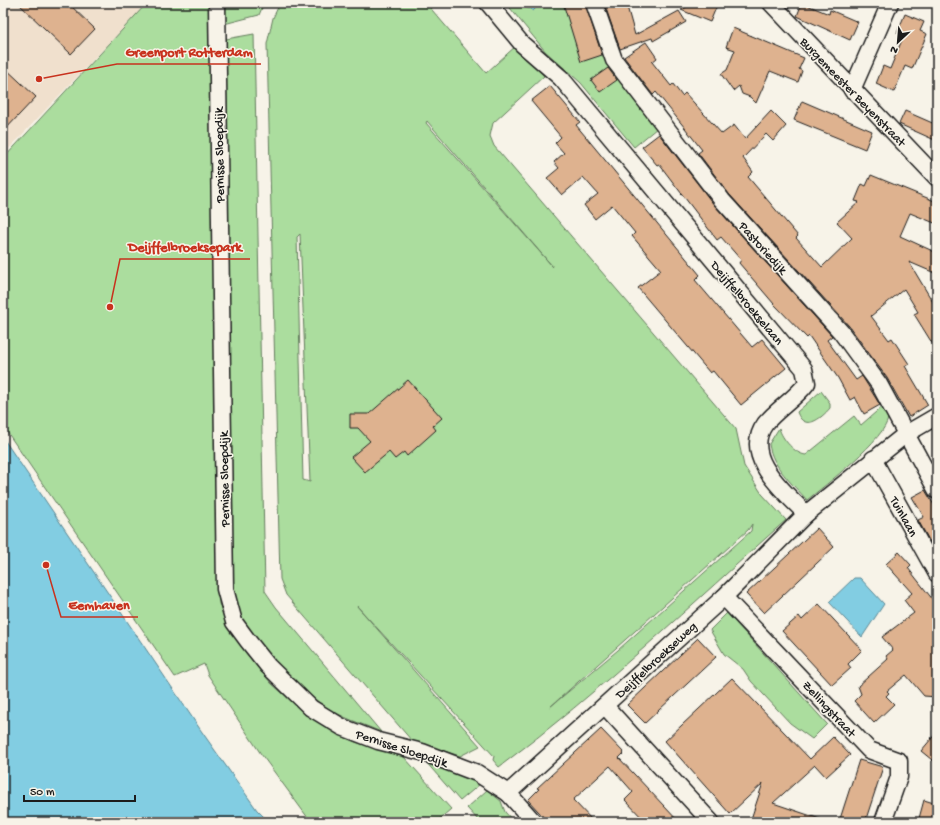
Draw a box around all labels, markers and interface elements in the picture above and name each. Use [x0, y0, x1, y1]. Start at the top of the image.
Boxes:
north arrow [878, 22, 918, 62]
street label: Burgemeester Beyenstraat [796, 34, 909, 152]
callout: Greenport Rotterdam [117, 38, 261, 64]
text: N [889, 42, 900, 56]
text: Greenport Rotterdam [125, 45, 253, 62]
street label: Pernisse Sloepdijk [212, 106, 229, 204]
street label: Pastoriedijk [734, 219, 790, 279]
callout: Deijffelbroeksepark [120, 233, 250, 259]
text: Deijffelbroeksepark [126, 240, 244, 257]
street label: Deijffelbroekselaan [706, 258, 786, 349]
street label: Pernisse Sloepdijk [217, 430, 234, 528]
street label: Tuinlaan [885, 494, 920, 541]
callout: Eemhaven [61, 591, 138, 617]
text: Eemhaven [68, 598, 130, 615]
street label: Deijffelbroekseweg [612, 619, 700, 703]
street label: Zellingstraat [798, 678, 859, 742]
street label: Pernisse Sloepdijk [352, 727, 450, 772]
scale bar [24, 777, 135, 803]
text: 50 m [30, 786, 55, 800]

